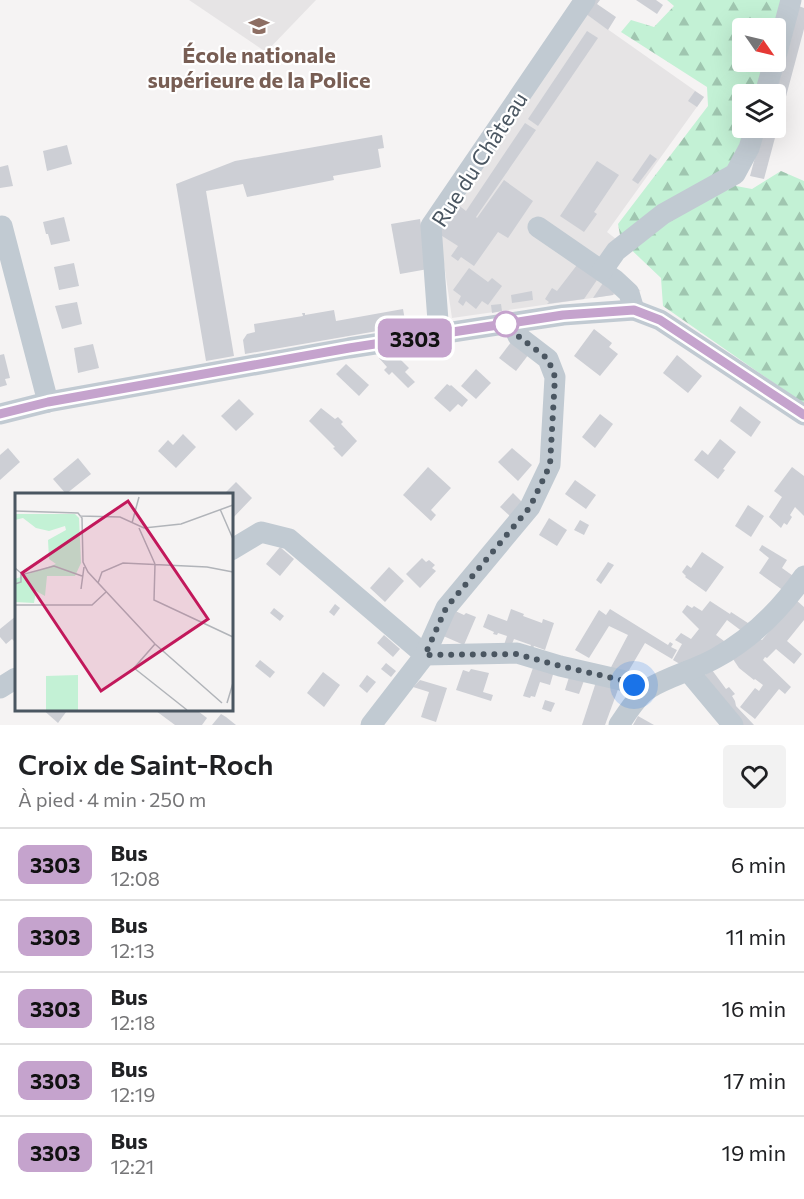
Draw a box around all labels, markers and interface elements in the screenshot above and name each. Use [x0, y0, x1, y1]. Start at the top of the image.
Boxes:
school or university icon: École nationale supérieure de la Police [247, 14, 271, 38]
north arrow [732, 18, 786, 72]
map controls [732, 18, 786, 138]
place label: École nationale supérieure de la Police [147, 41, 371, 93]
button: layers [732, 84, 786, 138]
street label: Rue du Château [425, 87, 533, 231]
unlabelled marker [493, 311, 519, 337]
line badge: 3303 [373, 318, 457, 358]
text: 3303 [390, 326, 440, 351]
inset map [15, 493, 232, 710]
your location [619, 670, 649, 700]
button: heart [723, 745, 786, 808]
text: Croix de Saint-Roch [18, 747, 273, 781]
text: À pied · 4 min · 250 m [18, 787, 206, 811]
text: Bus [110, 839, 148, 866]
text: 6 min [731, 851, 786, 878]
text: 3303 [30, 852, 80, 877]
text: 12:08 [110, 866, 160, 890]
text: Bus [110, 911, 148, 938]
text: 11 min [726, 923, 786, 950]
text: 3303 [30, 924, 80, 949]
text: 12:13 [110, 938, 155, 962]
text: Bus [110, 983, 148, 1010]
text: 16 min [722, 995, 786, 1022]
text: 3303 [30, 996, 80, 1021]
text: 12:18 [110, 1010, 155, 1034]
text: Bus [110, 1055, 148, 1082]
text: 17 min [723, 1067, 786, 1094]
text: 3303 [30, 1068, 80, 1093]
text: 12:19 [110, 1082, 155, 1106]
text: Bus [110, 1127, 148, 1154]
text: 19 min [722, 1139, 786, 1166]
text: 3303 [30, 1140, 80, 1165]
text: 12:21 [110, 1154, 154, 1178]

